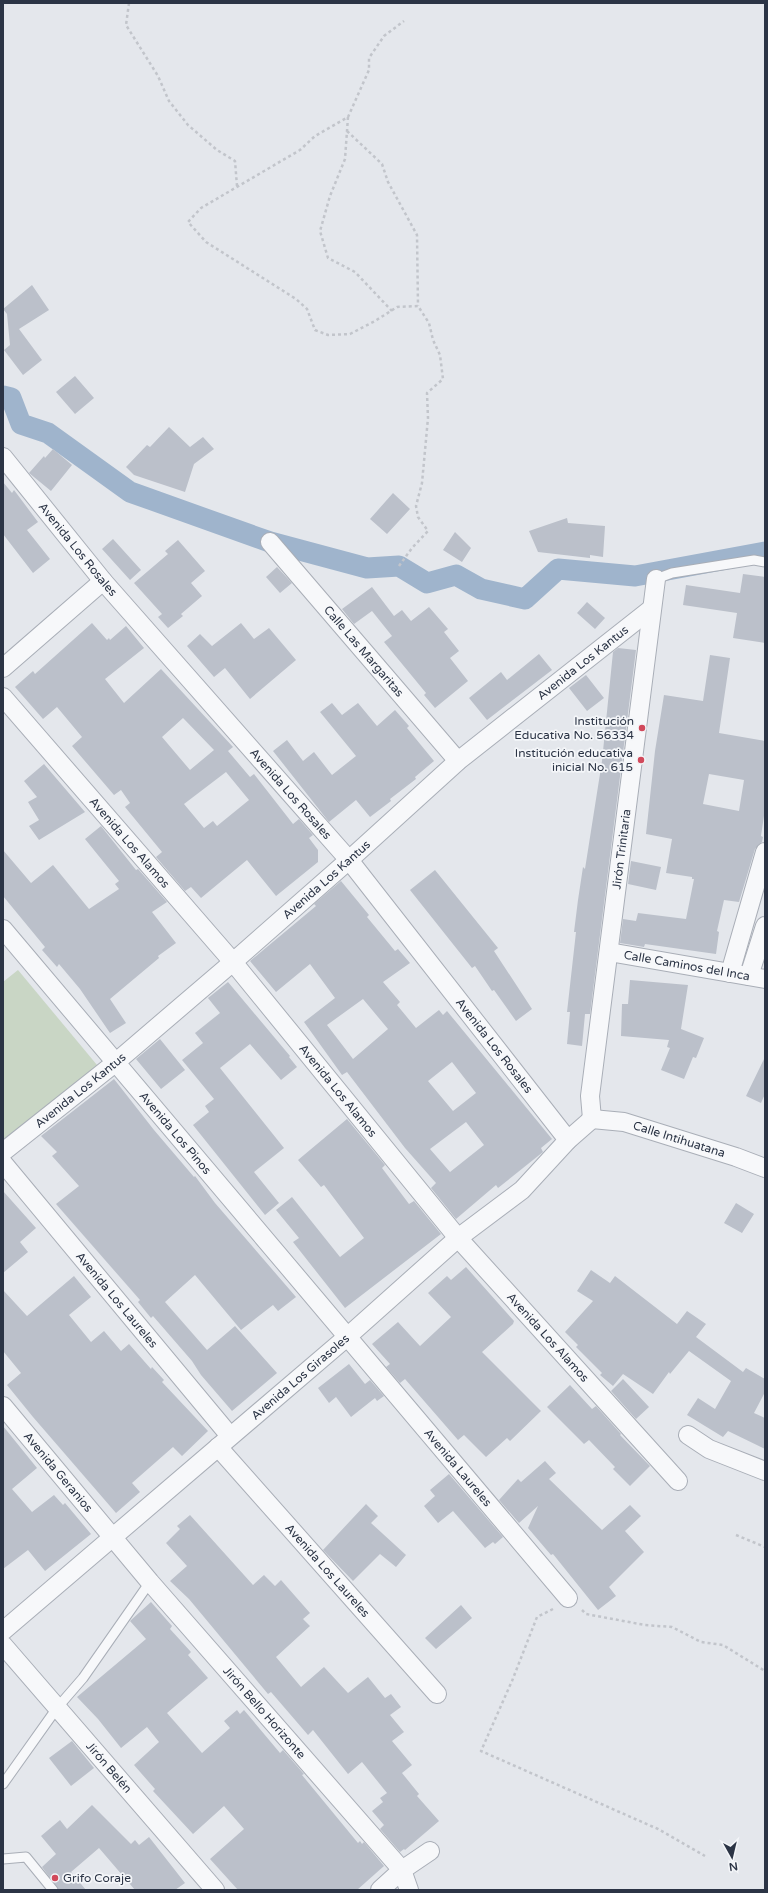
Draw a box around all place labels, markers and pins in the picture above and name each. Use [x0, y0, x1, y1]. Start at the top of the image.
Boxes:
place label: Institución Educativa No. 56334 [514, 714, 634, 742]
marker: Institución Educativa No. 56334 [637, 723, 647, 733]
place label: Institución educativa inicial No. 615 [515, 746, 633, 774]
marker: Institución educativa inicial No. 615 [636, 755, 646, 765]
place label: Grifo Coraje [63, 1871, 131, 1885]
marker: Grifo Coraje [50, 1873, 60, 1883]

